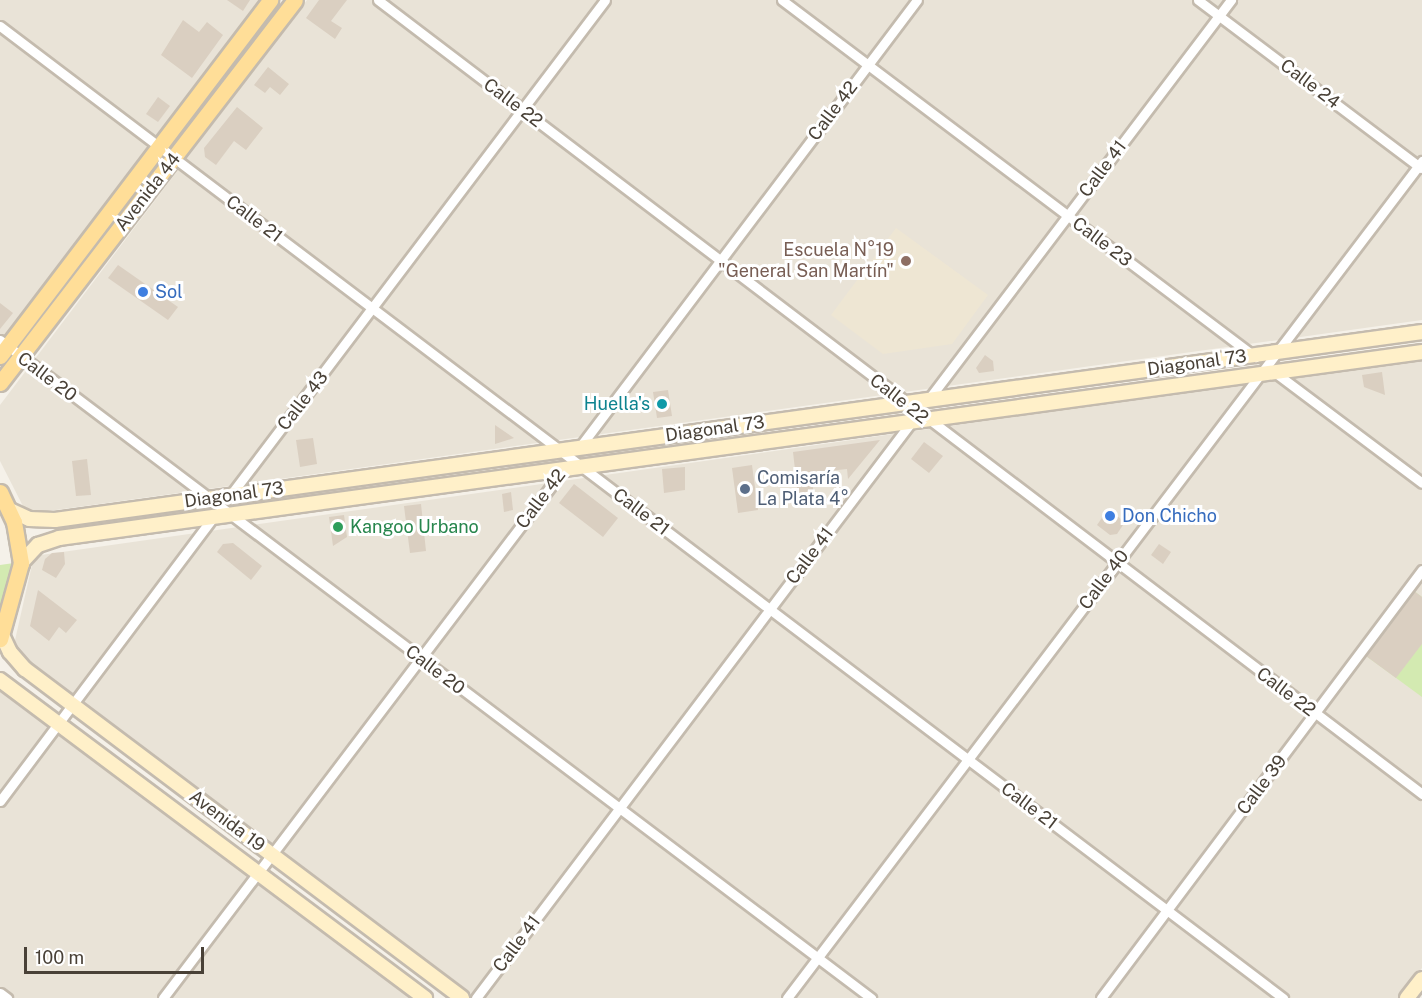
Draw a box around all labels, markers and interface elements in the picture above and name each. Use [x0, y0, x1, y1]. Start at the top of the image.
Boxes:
street label: Calle 24 [1276, 55, 1344, 113]
street label: Calle 22 [479, 74, 547, 132]
street label: Calle 42 [804, 77, 862, 145]
street label: Calle 41 [1075, 136, 1131, 202]
street label: Avenida 44 [111, 149, 185, 235]
street label: Calle 21 [222, 191, 286, 247]
street label: Calle 23 [1068, 213, 1136, 271]
place label: Escuela N°19 "General San Martín" [718, 240, 894, 282]
marker: Escuela N°19 "General San Martín" [899, 254, 913, 268]
place label: Sol [155, 281, 183, 303]
marker: Sol [136, 285, 150, 299]
street label: Diagonal 73 [1146, 345, 1248, 381]
street label: Calle 20 [13, 348, 81, 406]
street label: Calle 43 [273, 367, 333, 435]
street label: Calle 22 [865, 369, 933, 429]
place label: Huella's [584, 393, 650, 415]
marker: Huella's [655, 397, 669, 411]
street label: Diagonal 73 [664, 411, 766, 447]
street label: Calle 42 [512, 465, 570, 533]
place label: Comisaría La Plata 4° [757, 468, 849, 510]
street label: Diagonal 73 [183, 477, 285, 513]
marker: Comisaría La Plata 4° [738, 482, 752, 496]
street label: Calle 21 [609, 484, 673, 540]
place label: Don Chicho [1122, 505, 1217, 527]
marker: Don Chicho [1103, 509, 1117, 523]
place label: Kangoo Urbano [350, 516, 479, 538]
marker: Kangoo Urbano [331, 520, 345, 534]
street label: Calle 41 [782, 523, 838, 589]
street label: Calle 40 [1075, 546, 1133, 614]
street label: Calle 20 [401, 641, 469, 699]
street label: Calle 22 [1252, 663, 1320, 721]
street label: Calle 39 [1232, 751, 1292, 819]
street label: Calle 21 [997, 778, 1061, 834]
street label: Avenida 19 [185, 786, 269, 856]
street label: Calle 41 [489, 911, 545, 977]
scale bar [27, 935, 207, 973]
text: 100 m [35, 947, 84, 968]

